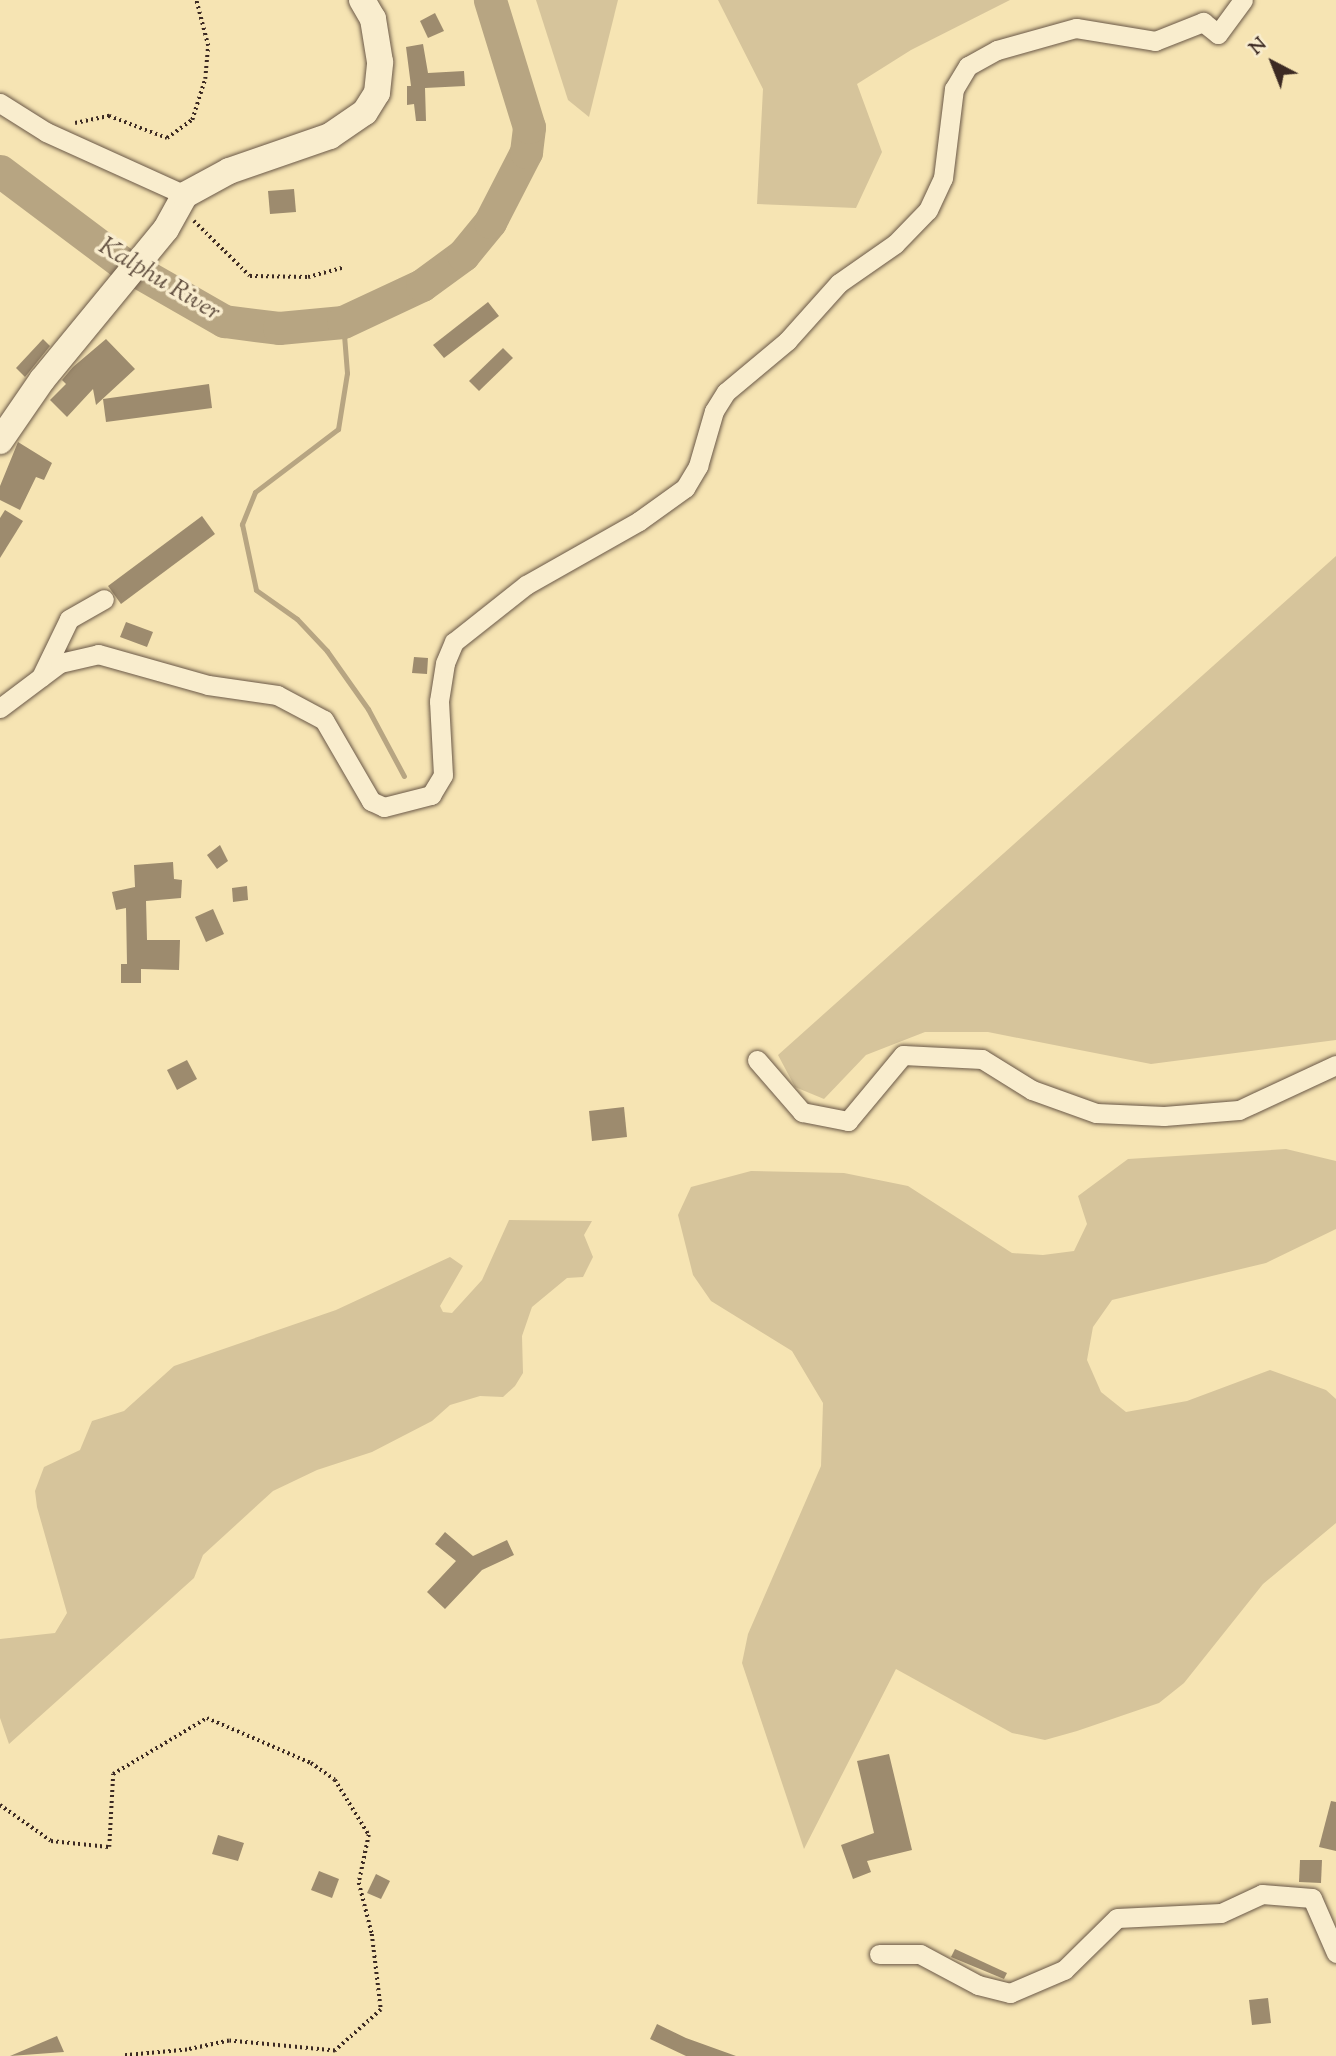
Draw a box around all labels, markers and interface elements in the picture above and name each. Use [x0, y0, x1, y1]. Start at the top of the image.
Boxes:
north arrow [1238, 28, 1308, 98]
text: N [1244, 32, 1273, 62]
water label: Kalphu River [92, 231, 226, 329]

